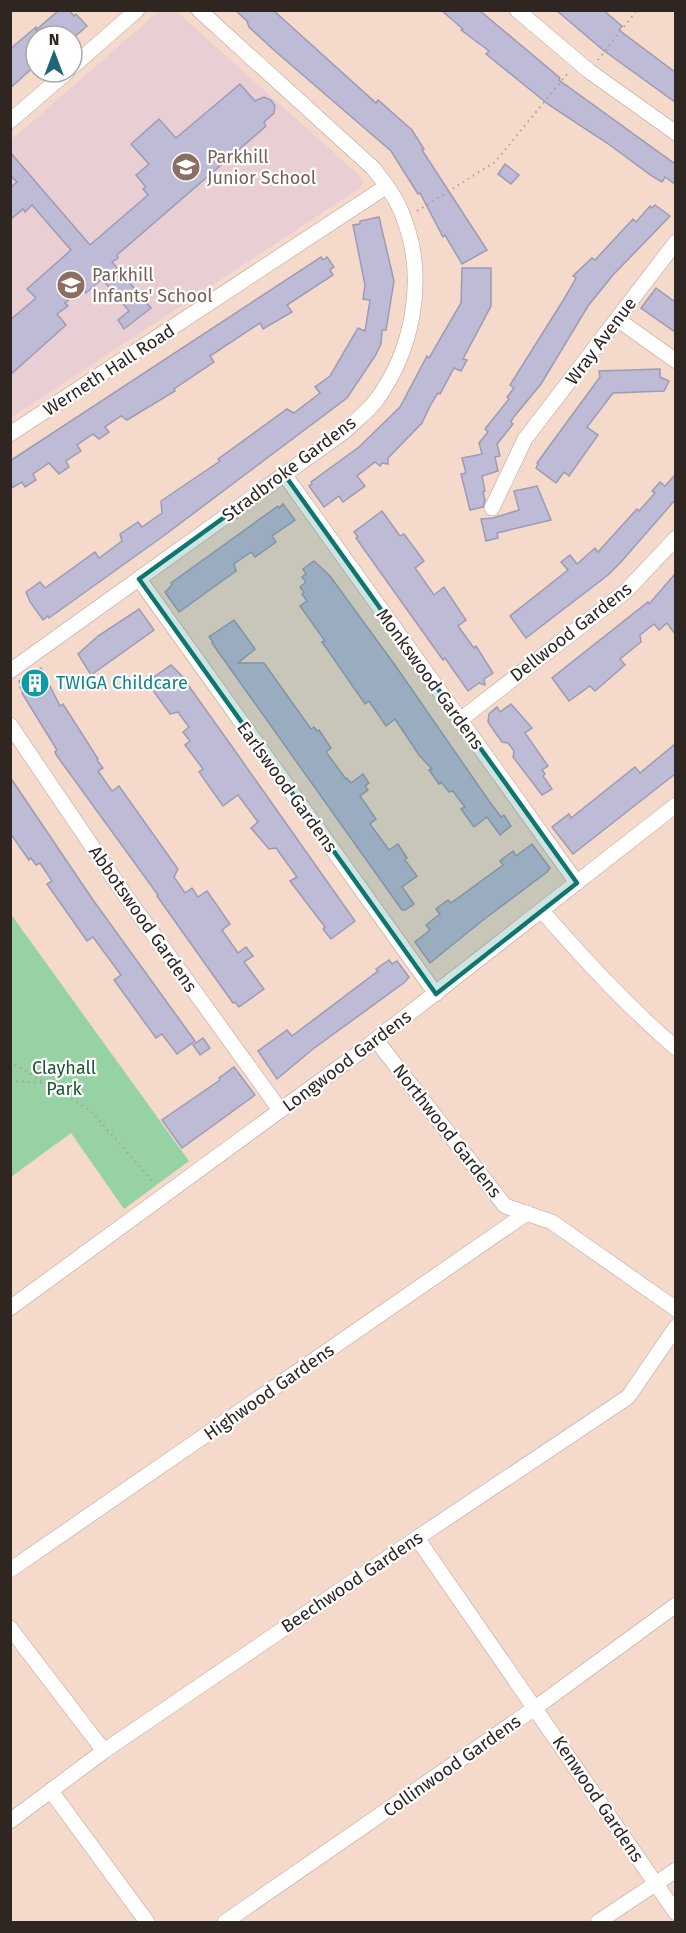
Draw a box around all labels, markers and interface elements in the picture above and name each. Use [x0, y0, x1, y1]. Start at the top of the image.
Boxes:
north arrow [24, 24, 84, 84]
text: N [49, 30, 59, 49]
place label: Parkhill Junior School [207, 146, 316, 189]
school or university icon: Parkhill Junior School [170, 151, 202, 183]
place label: Parkhill Infants' School [92, 264, 212, 307]
school or university icon: Parkhill Infants' School [55, 269, 87, 301]
street label: Wray Avenue [561, 293, 641, 389]
street label: Werneth Hall Road [39, 319, 179, 421]
street label: Stradbroke Gardens [218, 412, 360, 526]
street label: Dellwood Gardens [506, 578, 636, 686]
street label: Monkswood Gardens [371, 604, 489, 754]
building icon: TWIGA Childcare [19, 667, 51, 699]
place label: TWIGA Childcare [56, 672, 188, 694]
street label: Earlswood Gardens [232, 717, 342, 857]
street label: Abbotswood Gardens [84, 842, 202, 996]
street label: Longwood Gardens [278, 1005, 416, 1117]
park label: Clayhall Park [32, 1057, 96, 1100]
street label: Northwood Gardens [388, 1060, 506, 1202]
street label: Highwood Gardens [200, 1339, 338, 1445]
street label: Beechwood Gardens [277, 1526, 427, 1638]
street label: Collinwood Gardens [379, 1710, 525, 1822]
street label: Kenwood Gardens [548, 1732, 648, 1866]

